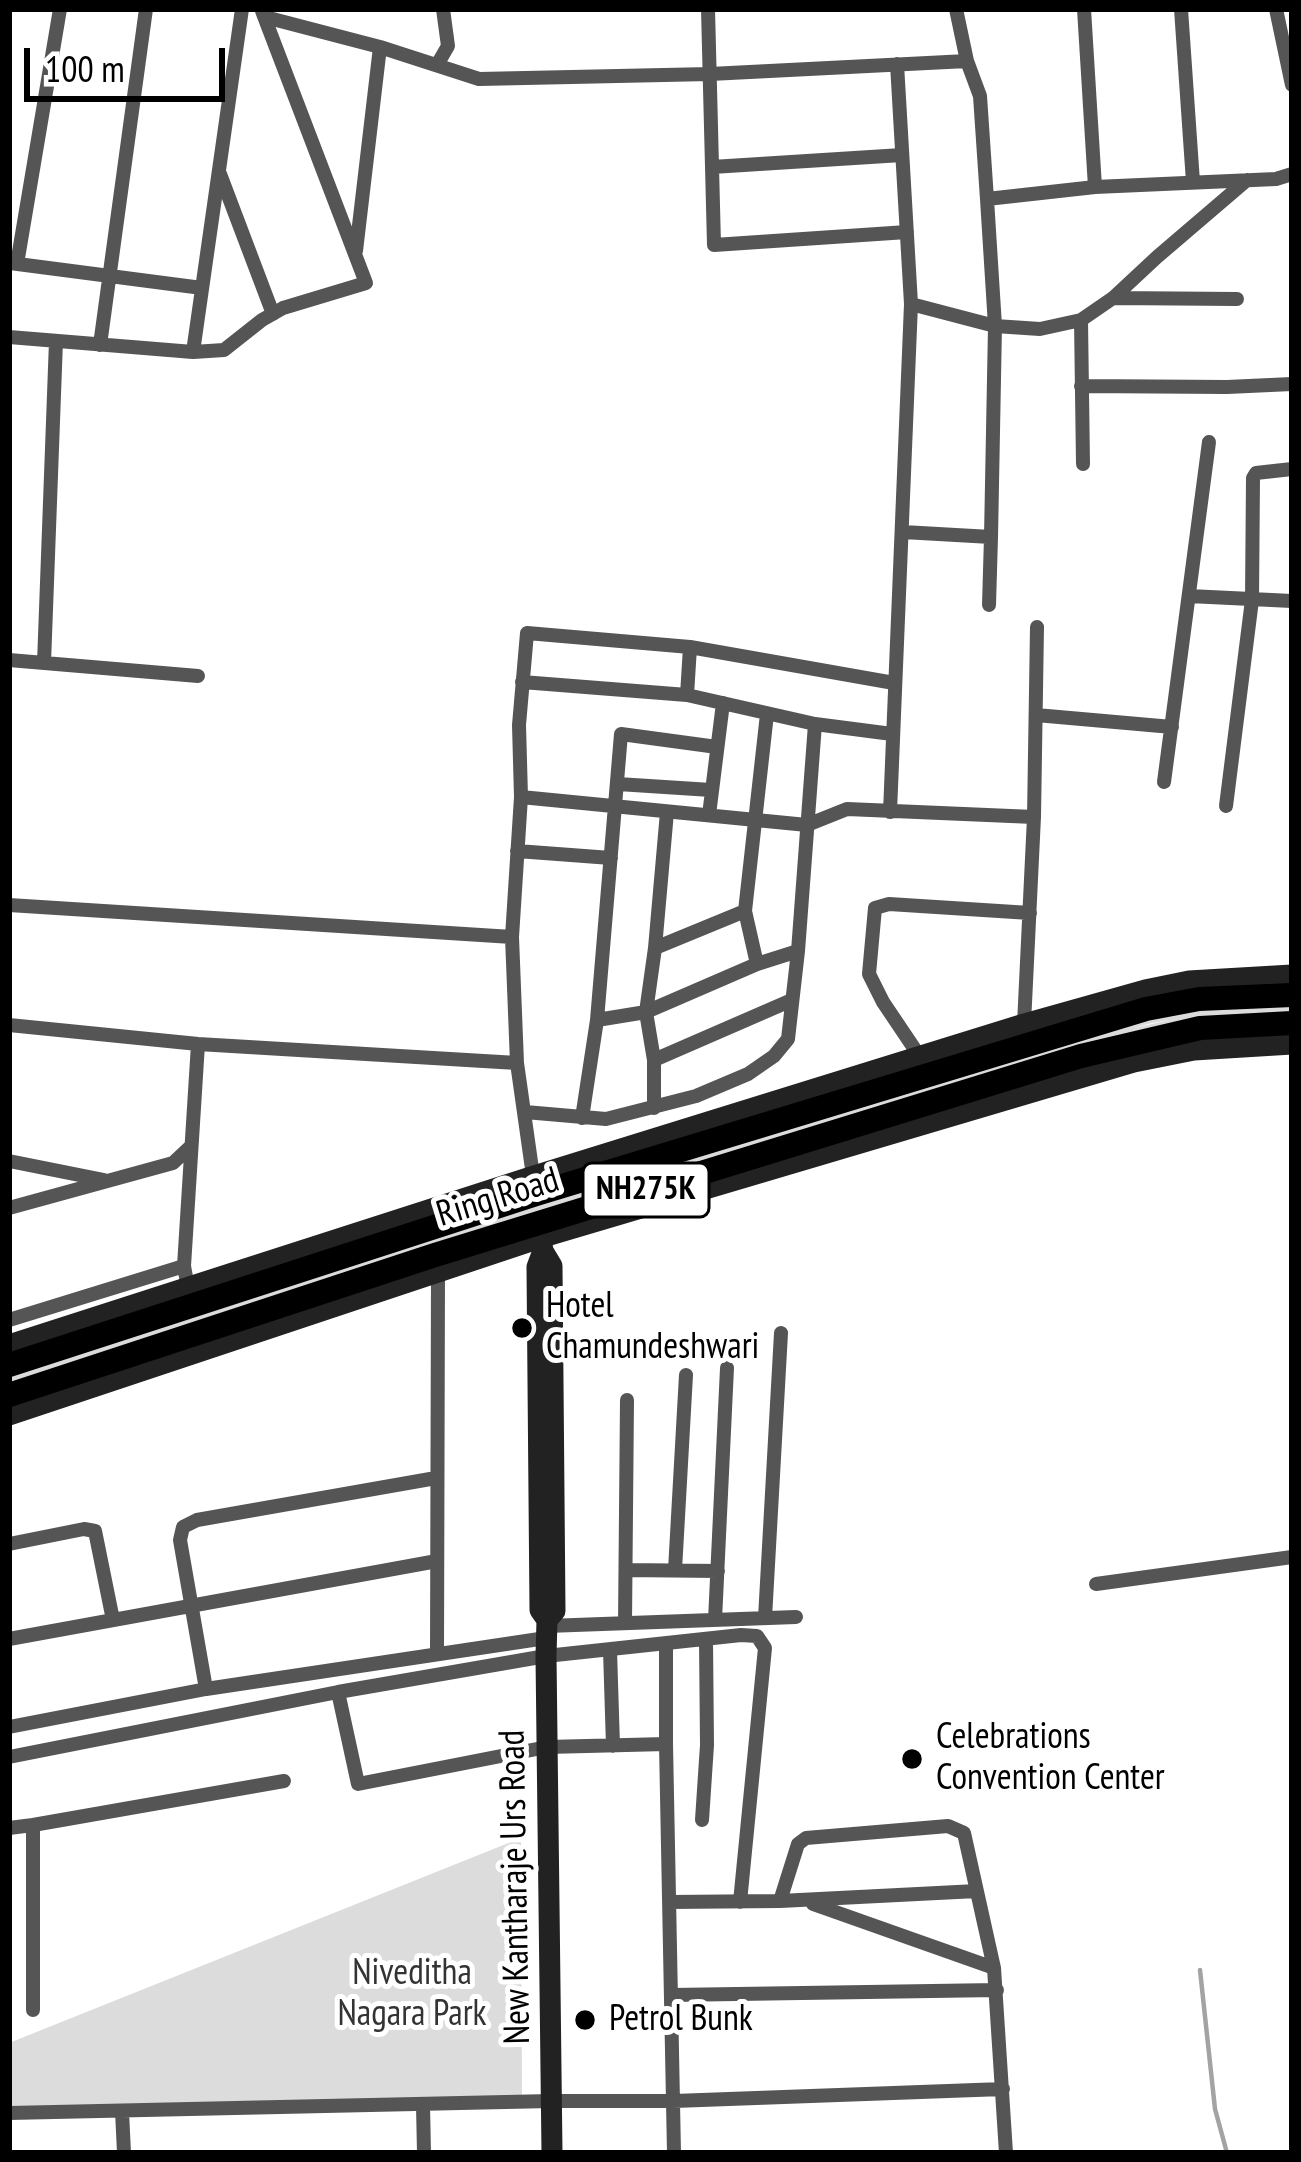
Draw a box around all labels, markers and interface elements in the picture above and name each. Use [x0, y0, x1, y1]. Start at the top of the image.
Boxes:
scale bar [30, 24, 231, 98]
text: 100 m [45, 45, 125, 92]
street label: Ring Road [432, 1159, 564, 1237]
road number: NH275K [583, 1163, 709, 1217]
place label: Hotel Chamundeshwari [546, 1285, 759, 1370]
marker: Hotel Chamundeshwari [509, 1315, 535, 1341]
place label: Celebrations Convention Center [936, 1716, 1165, 1801]
street label: New Kantharaje Urs Road [492, 1729, 540, 2045]
marker: Celebrations Convention Center [899, 1746, 925, 1772]
park label: Niveditha Nagara Park [337, 1952, 487, 2037]
place label: Petrol Bunk [609, 1998, 753, 2042]
marker: Petrol Bunk [572, 2007, 598, 2033]

